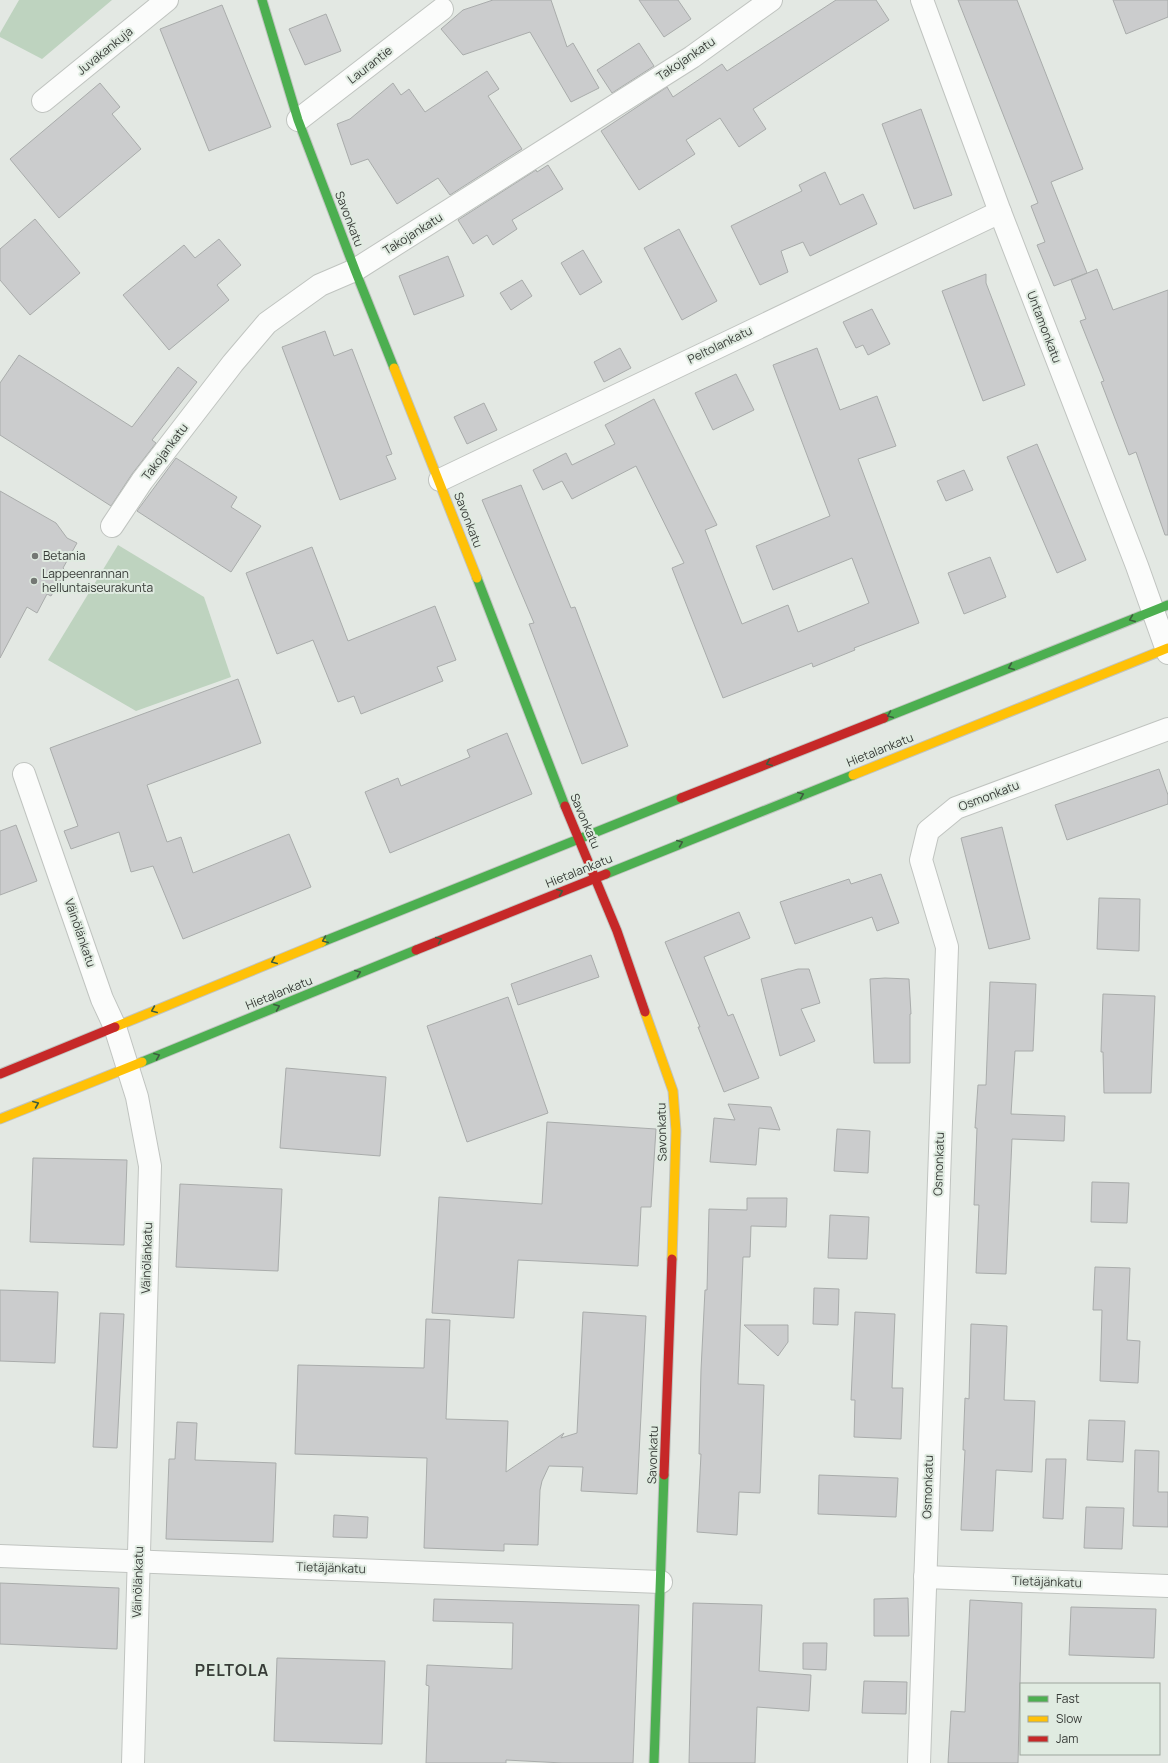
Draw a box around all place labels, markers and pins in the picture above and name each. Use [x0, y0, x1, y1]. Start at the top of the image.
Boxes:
place label: Betania [43, 547, 85, 564]
marker: Betania [30, 551, 40, 561]
place label: Lappeenrannan helluntaiseurakunta [42, 565, 153, 596]
marker: Lappeenrannan helluntaiseurakunta [29, 576, 39, 586]

